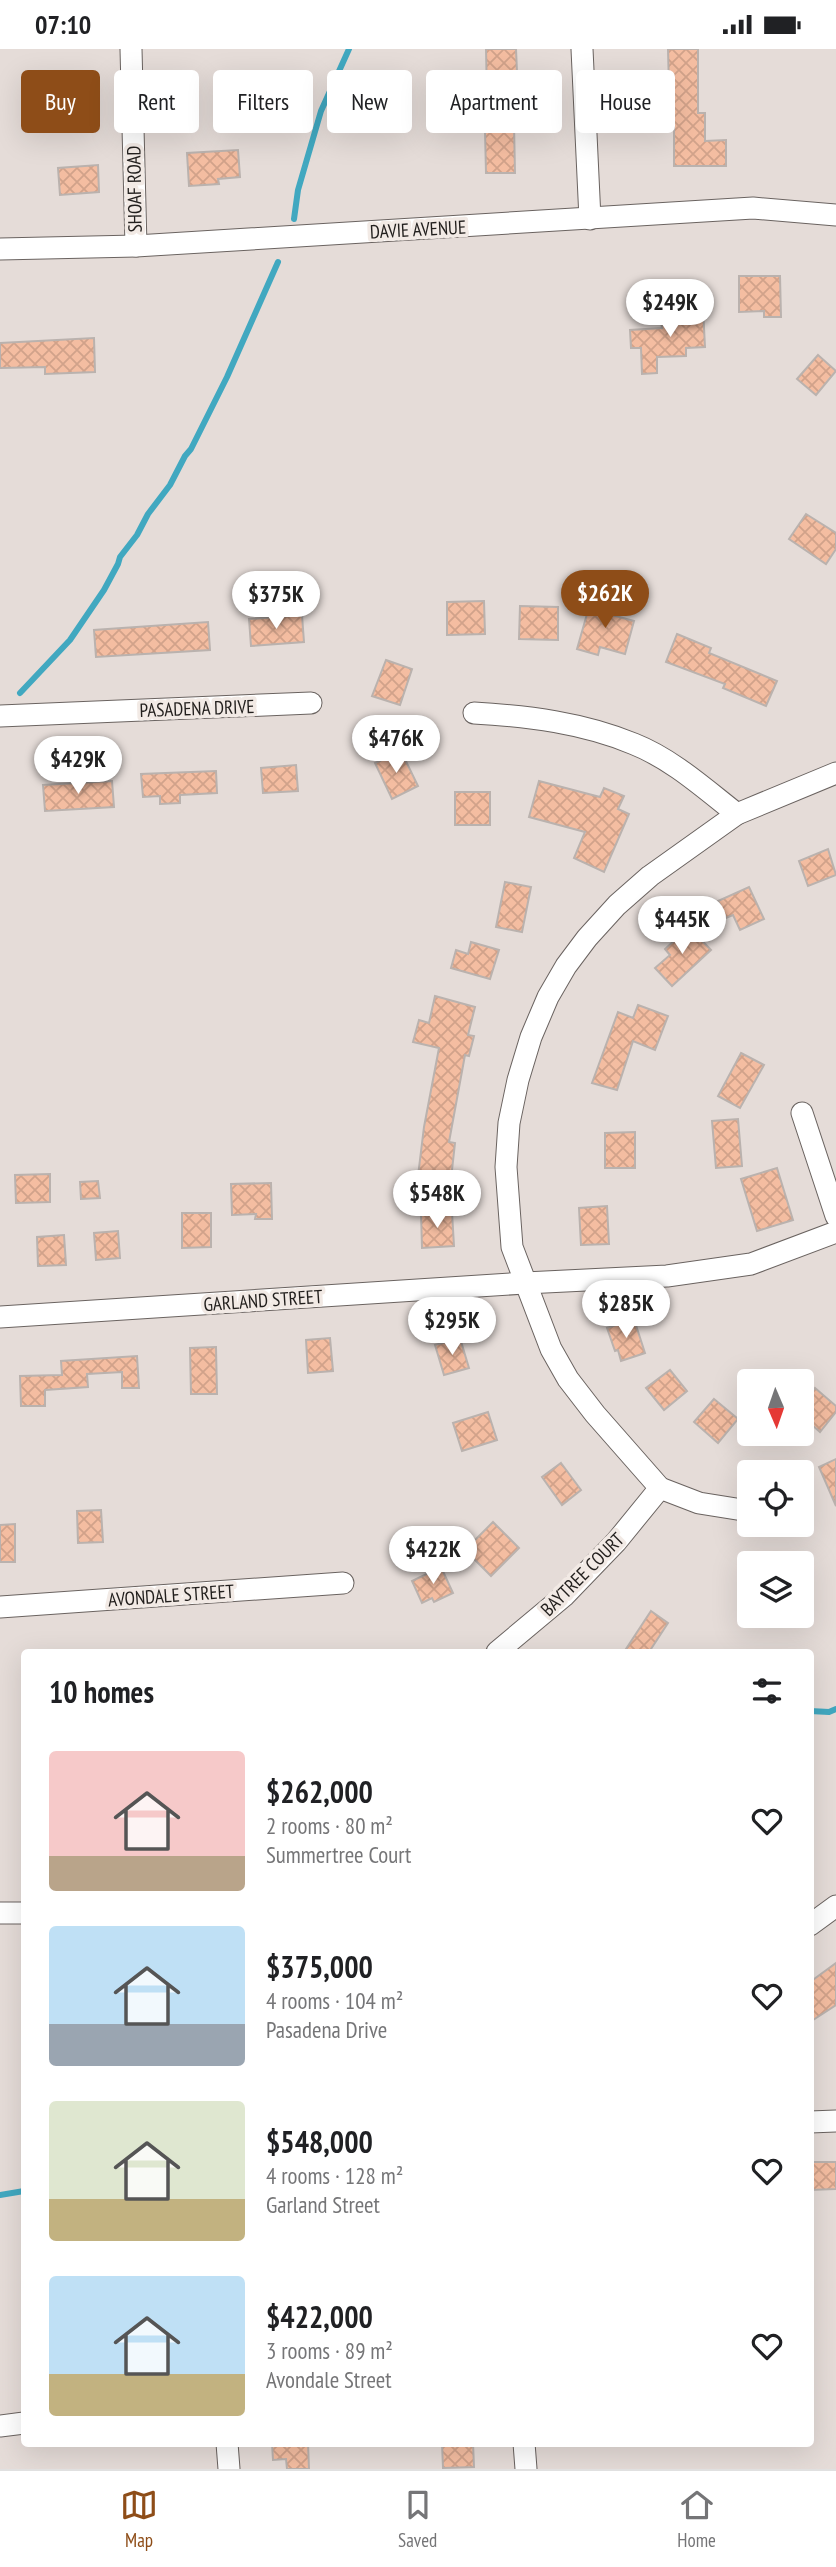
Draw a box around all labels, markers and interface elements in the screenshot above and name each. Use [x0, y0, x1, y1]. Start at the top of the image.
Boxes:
text: 07:10 [35, 8, 91, 41]
chip: Buy [21, 70, 100, 133]
chip: Rent [114, 70, 199, 133]
chip: Filters [213, 70, 313, 133]
chip: New [327, 70, 412, 133]
chip: Apartment [426, 70, 562, 133]
chip: House [576, 70, 675, 133]
street label: SHOAF ROAD [121, 145, 147, 233]
street label: DAVIE AVENUE [369, 214, 467, 244]
pin: $249K [621, 279, 719, 339]
text: $249K [642, 287, 698, 316]
pin: $375K [227, 571, 325, 631]
pin: $262K [556, 571, 654, 630]
text: $262K [577, 578, 633, 607]
text: $375K [248, 579, 304, 608]
street label: PASADENA DRIVE [139, 694, 255, 722]
pin: $476K [347, 715, 445, 775]
text: $476K [368, 723, 424, 752]
pin: $429K [29, 737, 127, 796]
text: $429K [50, 744, 106, 773]
pin: $445K [633, 897, 731, 956]
text: $445K [654, 904, 710, 933]
pin: $548K [388, 1171, 486, 1230]
text: $548K [409, 1178, 465, 1207]
pin: $285K [577, 1281, 675, 1340]
street label: GARLAND STREET [203, 1284, 324, 1316]
text: $285K [598, 1288, 654, 1317]
pin: $295K [403, 1297, 501, 1357]
text: $295K [424, 1305, 480, 1334]
north arrow [737, 1369, 814, 1445]
map controls [737, 1369, 814, 1628]
button: locate [737, 1460, 814, 1537]
pin: $422K [384, 1527, 482, 1586]
street label: BAYTREE COURT [535, 1527, 629, 1621]
text: $422K [405, 1534, 461, 1563]
button: layers [737, 1551, 814, 1628]
street label: AVONDALE STREET [107, 1579, 235, 1611]
text: 10 homes [49, 1672, 154, 1711]
icon: filters [748, 1672, 786, 1710]
text: $262,000 [266, 1772, 373, 1811]
icon: home [105, 1779, 189, 1863]
icon: heart [748, 1802, 786, 1840]
text: 2 rooms · 80 m² [266, 1811, 393, 1840]
text: Summertree Court [266, 1840, 411, 1869]
text: $375,000 [266, 1947, 373, 1986]
icon: home [105, 1954, 189, 2038]
icon: heart [748, 1977, 786, 2015]
text: 4 rooms · 104 m² [266, 1986, 403, 2015]
text: Pasadena Drive [266, 2015, 387, 2044]
text: $548,000 [266, 2122, 373, 2161]
icon: home [105, 2129, 189, 2213]
icon: heart [748, 2152, 786, 2190]
text: 4 rooms · 128 m² [266, 2161, 403, 2190]
text: Garland Street [266, 2190, 380, 2219]
text: $422,000 [266, 2297, 373, 2336]
icon: home [105, 2304, 189, 2388]
icon: heart [748, 2327, 786, 2365]
text: 3 rooms · 89 m² [266, 2336, 393, 2365]
text: Avondale Street [266, 2365, 392, 2394]
tab: Map [120, 2486, 158, 2552]
tab: Saved [398, 2486, 437, 2552]
tab: Home [677, 2486, 716, 2552]

